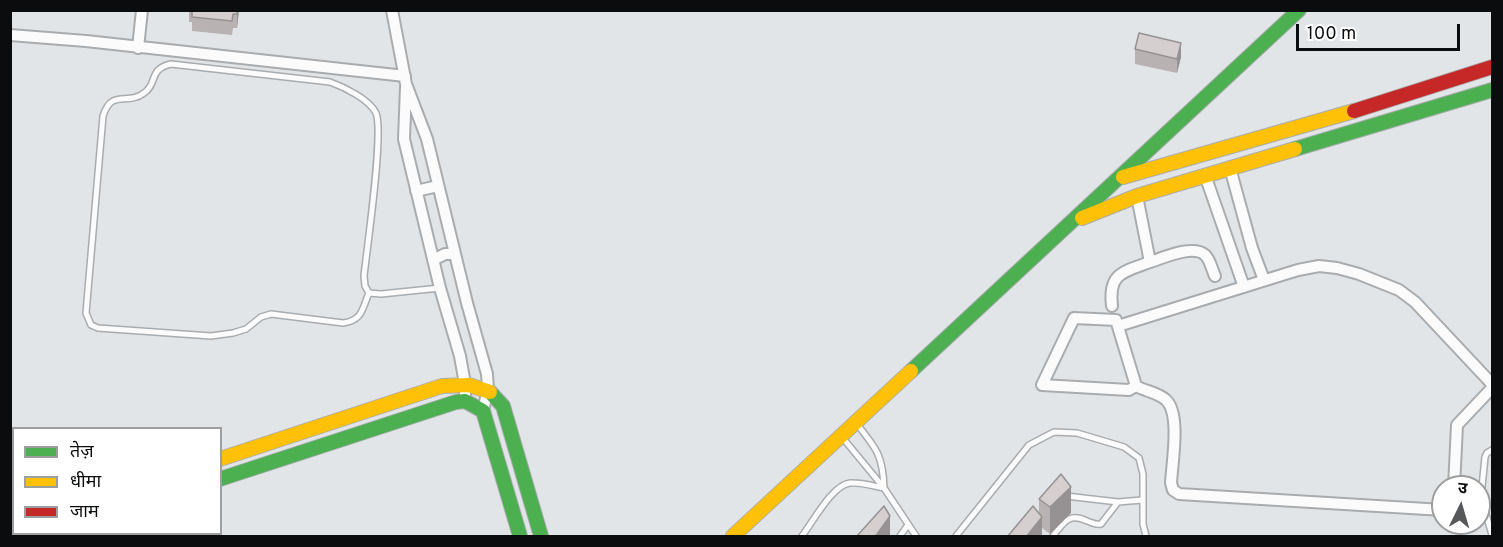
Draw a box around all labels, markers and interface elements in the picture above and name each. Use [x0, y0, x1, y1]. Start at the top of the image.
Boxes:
scale bar [1299, 12, 1462, 50]
text: 100 m [1307, 23, 1356, 46]
legend [12, 427, 222, 535]
text: तेज़ [70, 441, 94, 464]
text: धीमा [70, 471, 101, 494]
north arrow [1431, 475, 1491, 535]
text: उ [1457, 479, 1468, 499]
text: जाम [70, 501, 99, 524]

